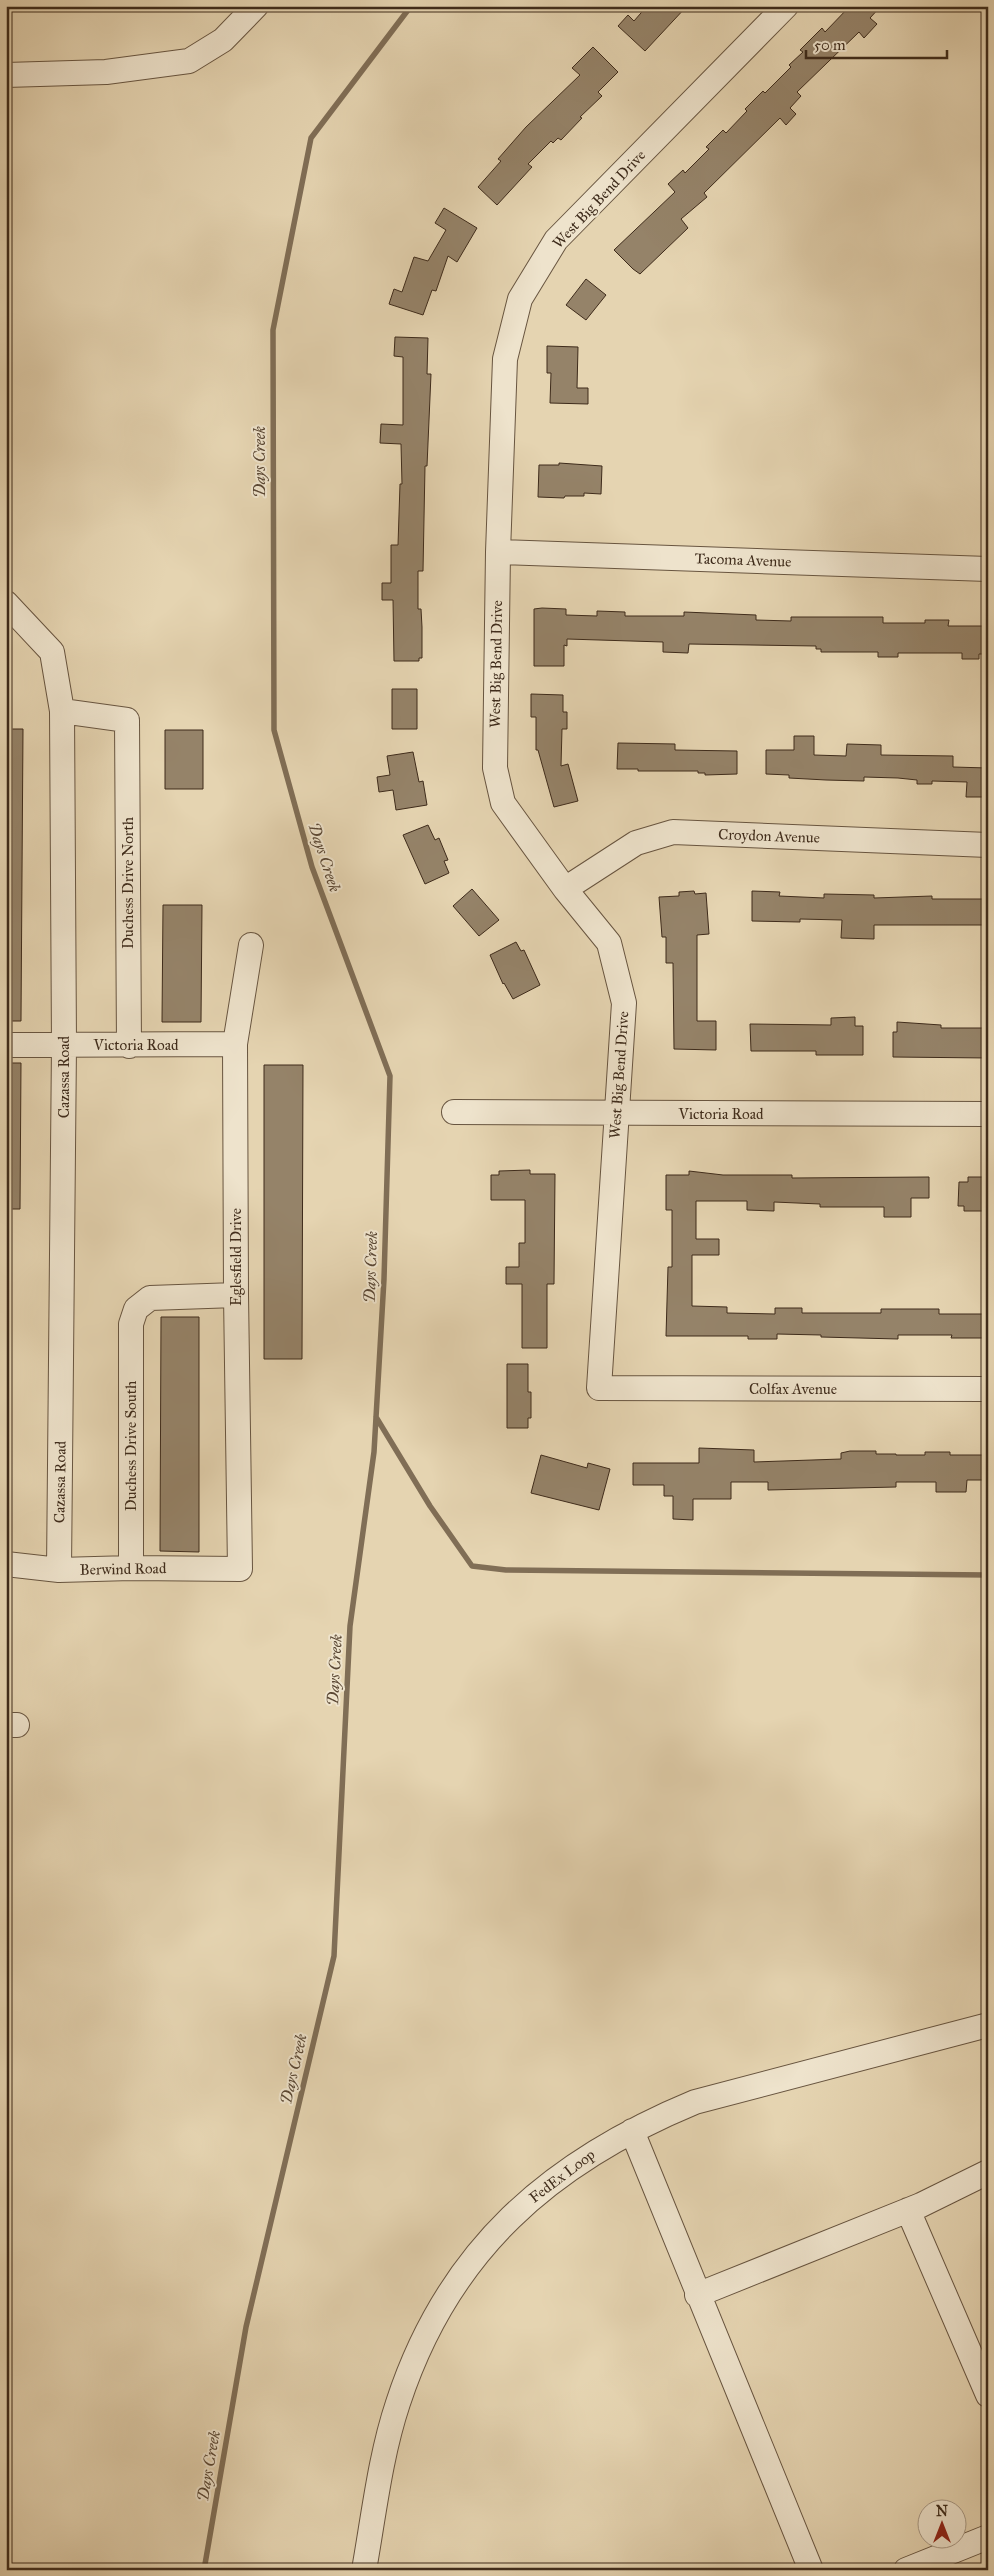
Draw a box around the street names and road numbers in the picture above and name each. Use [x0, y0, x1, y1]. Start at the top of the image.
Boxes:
street label: West Big Bend Drive [549, 146, 649, 252]
street label: Tacoma Avenue [694, 549, 792, 571]
street label: West Big Bend Drive [486, 600, 506, 728]
street label: Duchess Drive North [119, 816, 137, 949]
street label: Croydon Avenue [718, 825, 820, 847]
street label: West Big Bend Drive [606, 1011, 632, 1139]
street label: Cazassa Road [55, 1035, 73, 1118]
street label: Victoria Road [92, 1036, 179, 1054]
street label: Victoria Road [677, 1105, 764, 1123]
street label: Eglesfield Drive [227, 1208, 245, 1306]
street label: Duchess Drive South [122, 1380, 140, 1511]
street label: Colfax Avenue [749, 1380, 837, 1398]
street label: Cazassa Road [50, 1440, 70, 1523]
street label: Berwind Road [80, 1559, 167, 1579]
street label: FedEx Loop [526, 2145, 598, 2207]

